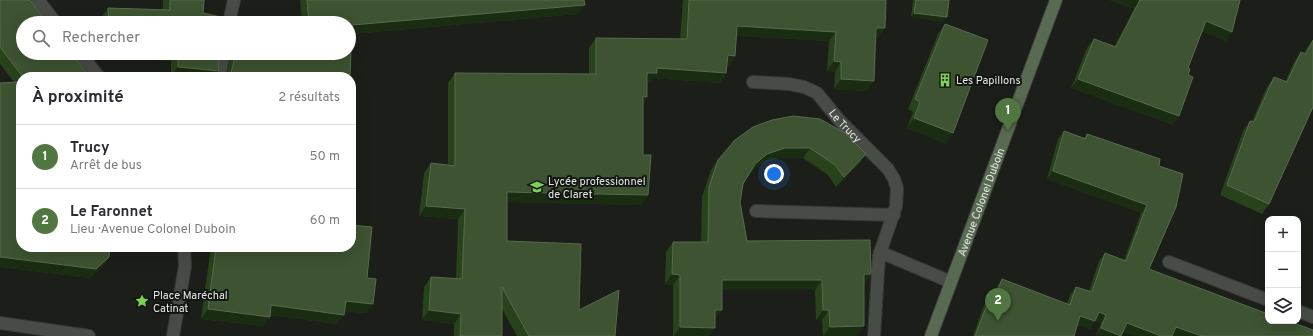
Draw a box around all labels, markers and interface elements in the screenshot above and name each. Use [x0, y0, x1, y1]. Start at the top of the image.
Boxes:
search box [16, 16, 356, 60]
icon: search [30, 27, 52, 49]
text: Rechercher [62, 29, 140, 48]
building icon: Les Papillons [937, 72, 953, 88]
place label: Les Papillons [956, 74, 1021, 88]
text: À proximité [32, 87, 124, 109]
text: 2 résultats [278, 90, 340, 106]
pin: 1 [995, 98, 1021, 131]
street label: Le Trucy [825, 107, 864, 146]
text: Trucy [70, 139, 110, 158]
street label: Avenue Colonel Duboin [955, 146, 1008, 259]
text: 1 [42, 149, 48, 165]
text: 50 m [310, 149, 340, 165]
text: Arrêt de bus [70, 158, 142, 174]
your location [764, 164, 784, 184]
place label: Lycée professionnel de Claret [548, 175, 646, 202]
school or university icon: Lycée professionnel de Claret [529, 179, 545, 195]
text: Le Faronnet [70, 203, 153, 222]
text: 2 [41, 213, 49, 229]
text: 60 m [310, 213, 340, 229]
map controls [1265, 216, 1301, 324]
button: + [1265, 216, 1301, 252]
text: Lieu · Avenue Colonel Duboin [70, 222, 236, 238]
button: − [1265, 252, 1301, 288]
pin: 2 [985, 288, 1011, 321]
button: layers [1265, 288, 1301, 324]
place label: Place Maréchal Catinat [153, 289, 228, 316]
place icon: Place Maréchal Catinat [134, 293, 150, 309]

